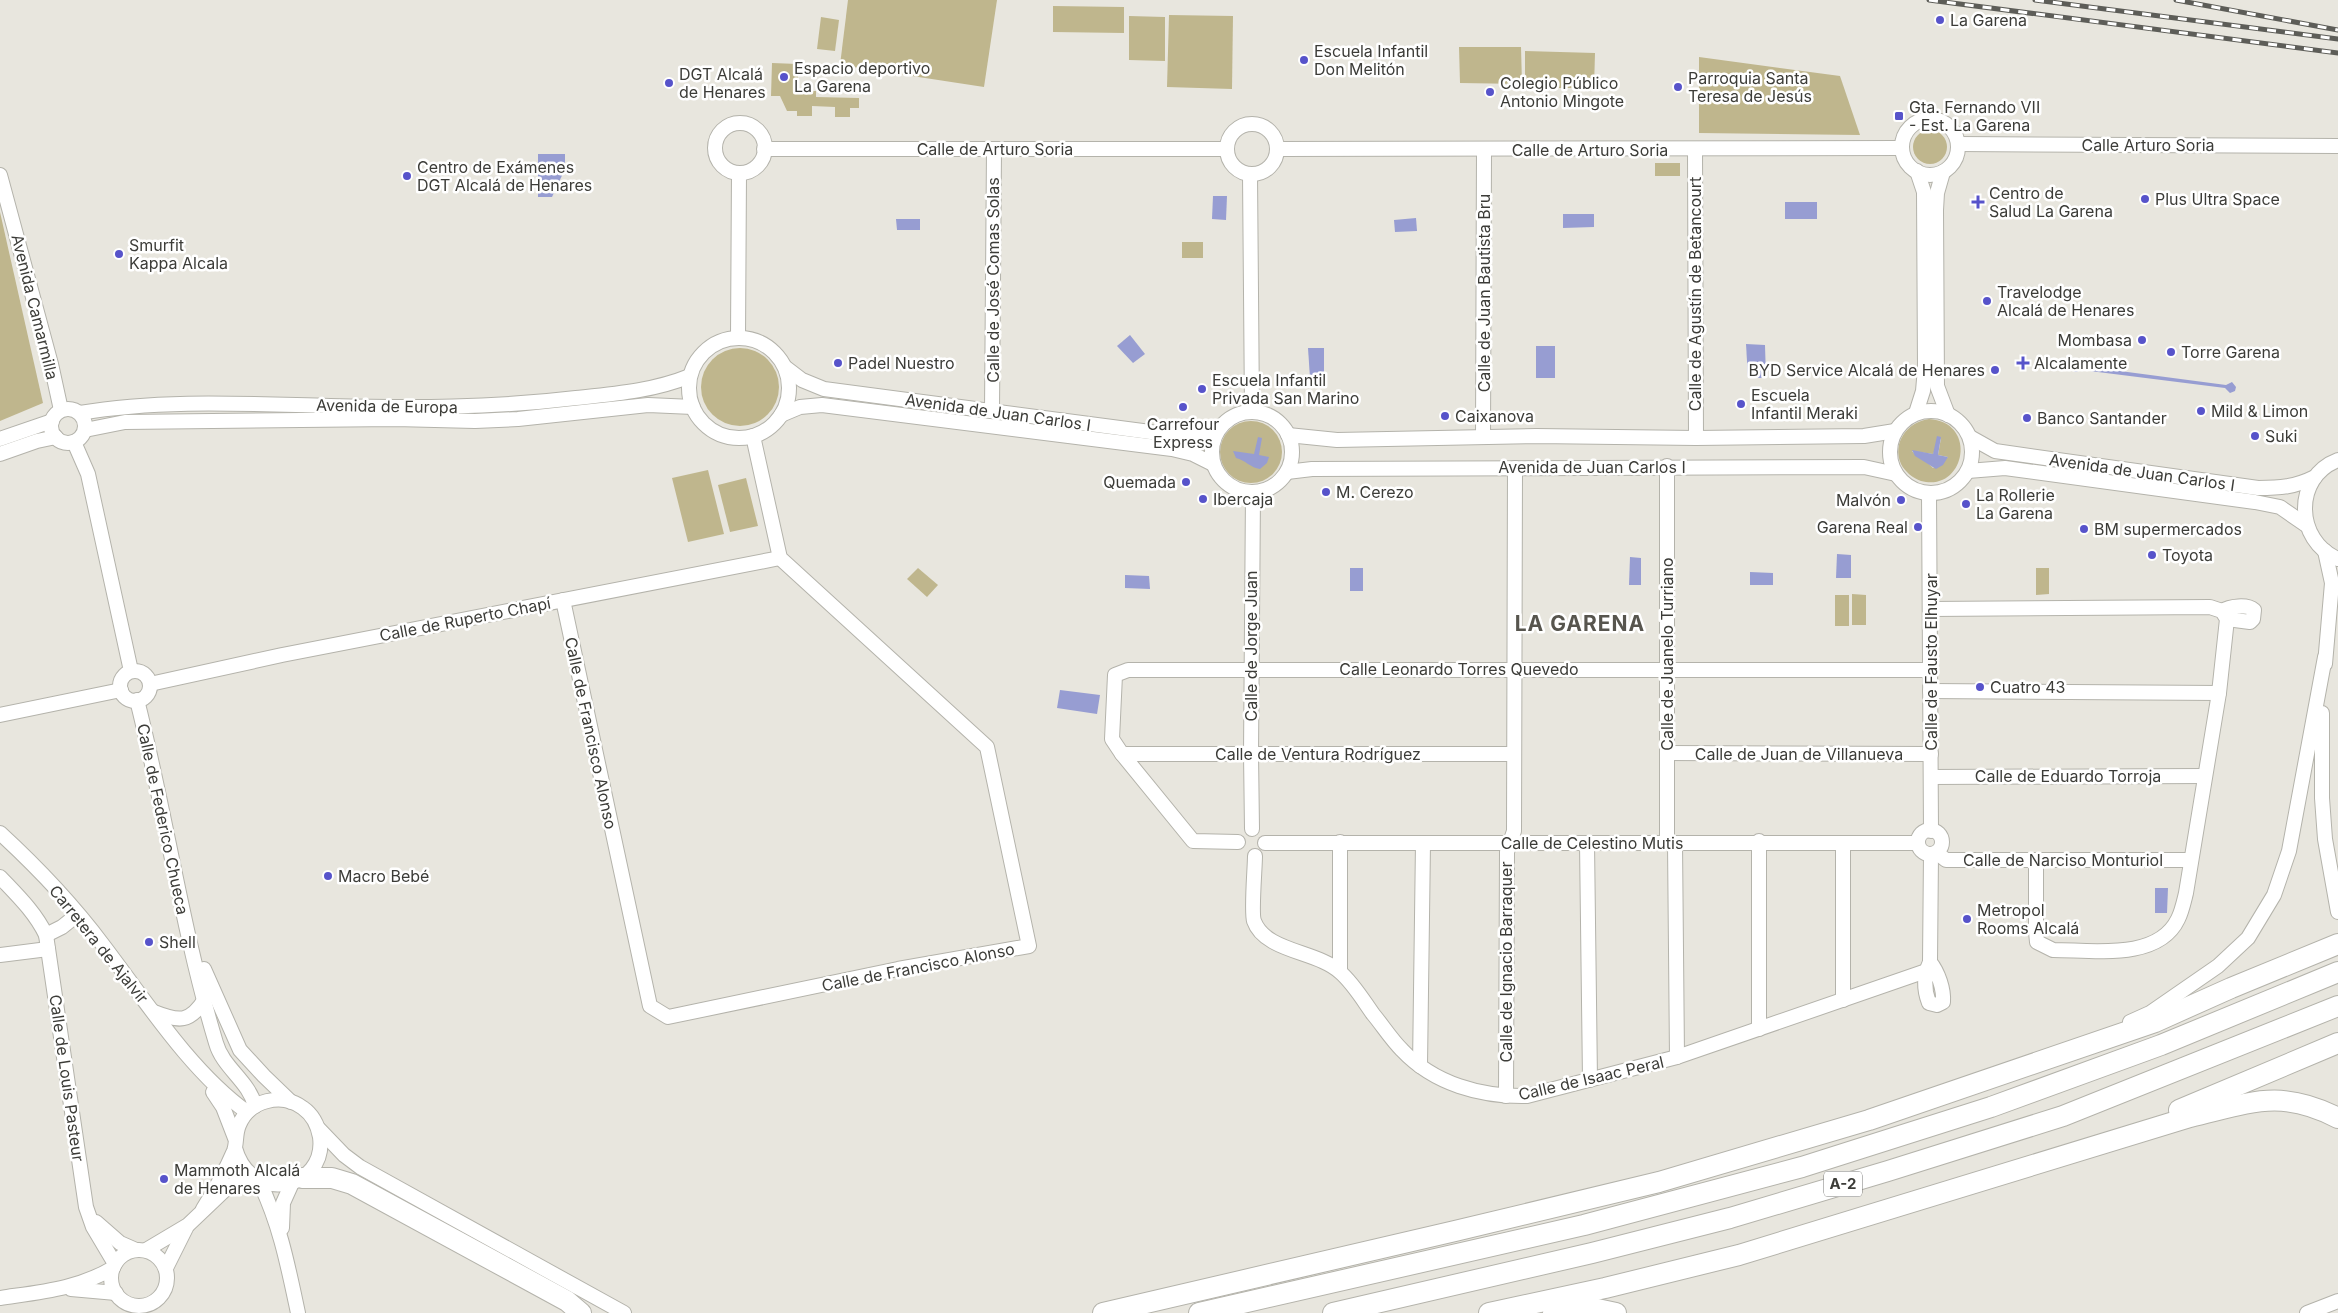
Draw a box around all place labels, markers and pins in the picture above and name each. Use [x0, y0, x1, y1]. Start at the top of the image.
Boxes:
place label: La Garena [1950, 10, 2027, 30]
marker: La Garena [1934, 14, 1946, 26]
place label: Escuela Infantil Don Melitón [1314, 41, 1428, 79]
marker: Escuela Infantil Don Melitón [1298, 54, 1310, 66]
place label: Espacio deportivo La Garena [794, 58, 930, 96]
place label: DGT Alcalá de Henares [679, 64, 766, 102]
place label: Parroquia Santa Teresa de Jesús [1688, 68, 1812, 106]
marker: Espacio deportivo La Garena [778, 71, 790, 83]
place label: Colegio Público Antonio Mingote [1500, 73, 1624, 111]
marker: DGT Alcalá de Henares [663, 77, 675, 89]
marker: Parroquia Santa Teresa de Jesús [1672, 81, 1684, 93]
marker: Colegio Público Antonio Mingote [1484, 86, 1496, 98]
place label: Gta. Fernando VII - Est. La Garena [1909, 97, 2040, 135]
marker: Gta. Fernando VII - Est. La Garena [1893, 110, 1905, 122]
place label: Centro de Exámenes DGT Alcalá de Henares [417, 157, 592, 195]
marker: Centro de Exámenes DGT Alcalá de Henares [401, 170, 413, 182]
place label: Centro de Salud La Garena [1989, 183, 2113, 221]
place label: Plus Ultra Space [2155, 189, 2280, 209]
marker: Plus Ultra Space [2139, 193, 2151, 205]
marker: Centro de Salud La Garena [1971, 195, 1985, 209]
place label: Smurfit Kappa Alcala [129, 235, 228, 273]
marker: Smurfit Kappa Alcala [113, 248, 125, 260]
place label: Travelodge Alcalá de Henares [1997, 282, 2134, 320]
marker: Travelodge Alcalá de Henares [1981, 295, 1993, 307]
place label: Mombasa [2058, 330, 2132, 350]
marker: Mombasa [2136, 334, 2148, 346]
place label: Torre Garena [2181, 342, 2280, 362]
marker: Torre Garena [2165, 346, 2177, 358]
place label: Padel Nuestro [848, 353, 955, 373]
place label: Alcalamente [2034, 353, 2127, 373]
marker: Alcalamente [2016, 356, 2030, 370]
marker: Padel Nuestro [832, 357, 844, 369]
place label: BYD Service Alcalá de Henares [1749, 360, 1985, 380]
marker: BYD Service Alcalá de Henares [1989, 364, 2001, 376]
place label: Escuela Infantil Privada San Marino [1212, 370, 1359, 408]
marker: Escuela Infantil Privada San Marino [1196, 383, 1208, 395]
place label: Escuela Infantil Meraki [1751, 385, 1858, 423]
marker: Escuela Infantil Meraki [1735, 398, 1747, 410]
marker: Carrefour Express [1177, 401, 1189, 413]
place label: Mild & Limon [2211, 401, 2308, 421]
marker: Mild & Limon [2195, 405, 2207, 417]
place label: Caixanova [1455, 406, 1534, 426]
place label: Banco Santander [2037, 408, 2167, 428]
marker: Caixanova [1439, 410, 1451, 422]
marker: Banco Santander [2021, 412, 2033, 424]
place label: Carrefour Express [1147, 414, 1219, 452]
place label: Suki [2265, 426, 2297, 446]
marker: Suki [2249, 430, 2261, 442]
place label: Quemada [1103, 472, 1176, 492]
marker: Quemada [1180, 476, 1192, 488]
place label: M. Cerezo [1336, 482, 1414, 502]
place label: La Rollerie La Garena [1976, 485, 2055, 523]
marker: M. Cerezo [1320, 486, 1332, 498]
place label: Ibercaja [1213, 489, 1273, 509]
place label: Malvón [1836, 490, 1891, 510]
marker: Ibercaja [1197, 493, 1209, 505]
marker: Malvón [1895, 494, 1907, 506]
marker: La Rollerie La Garena [1960, 498, 1972, 510]
place label: Garena Real [1817, 517, 1908, 537]
place label: BM supermercados [2094, 519, 2242, 539]
marker: Garena Real [1912, 521, 1924, 533]
marker: BM supermercados [2078, 523, 2090, 535]
place label: Toyota [2162, 545, 2213, 565]
marker: Toyota [2146, 549, 2158, 561]
place label: Cuatro 43 [1990, 677, 2065, 697]
marker: Cuatro 43 [1974, 681, 1986, 693]
place label: Macro Bebé [338, 866, 429, 886]
marker: Macro Bebé [322, 870, 334, 882]
place label: Metropol Rooms Alcalá [1977, 900, 2079, 938]
marker: Metropol Rooms Alcalá [1961, 913, 1973, 925]
place label: Shell [159, 932, 196, 952]
marker: Shell [143, 936, 155, 948]
place label: Mammoth Alcalá de Henares [174, 1160, 300, 1198]
marker: Mammoth Alcalá de Henares [158, 1173, 170, 1185]

